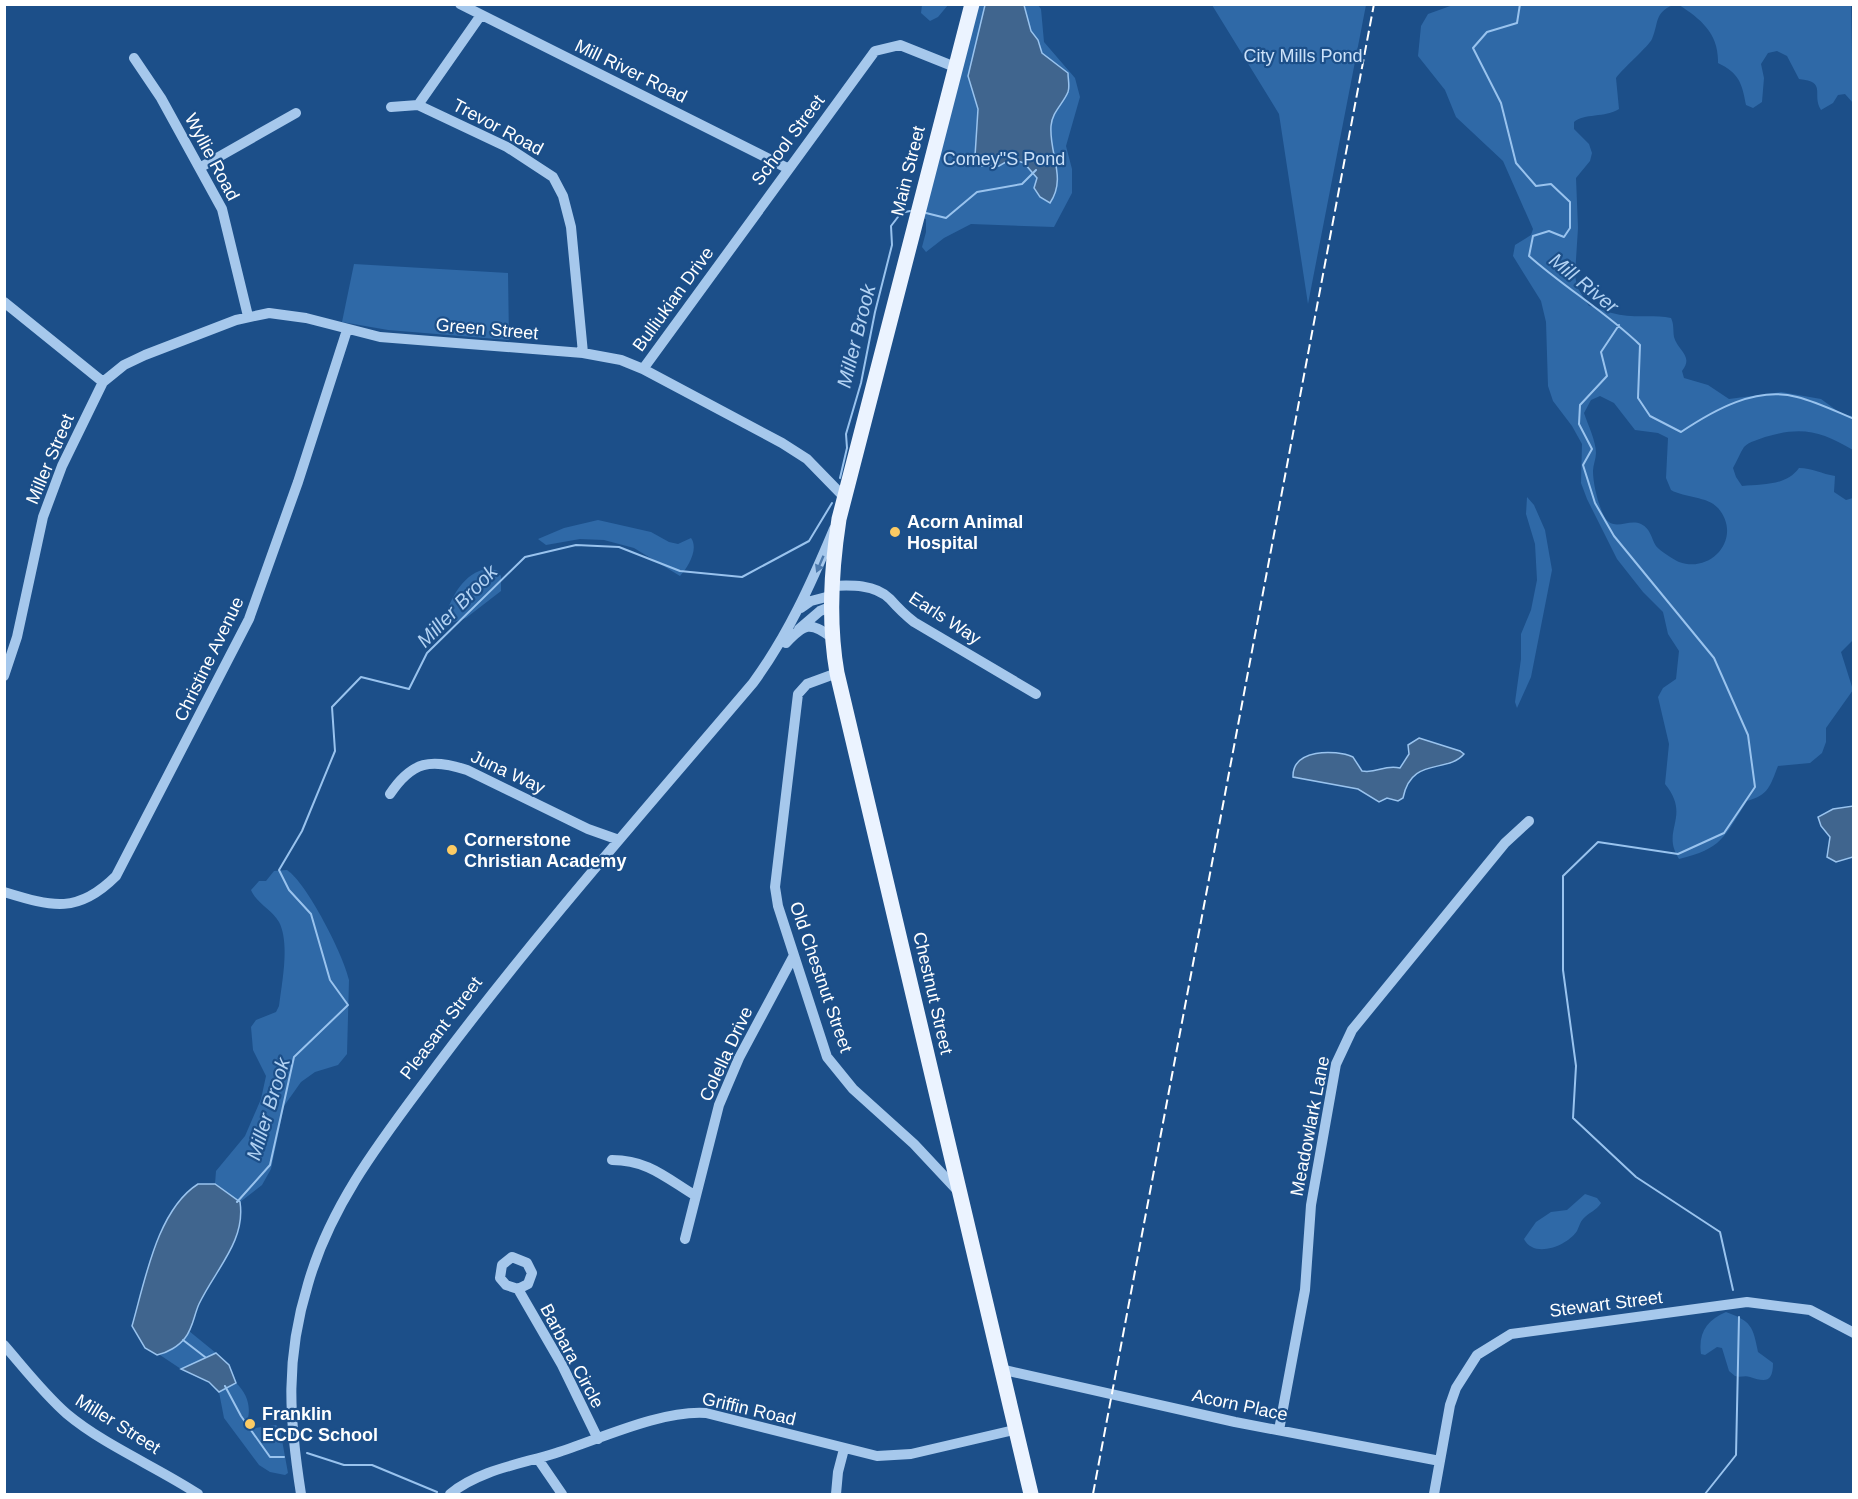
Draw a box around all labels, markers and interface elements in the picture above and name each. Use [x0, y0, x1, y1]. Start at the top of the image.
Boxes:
street label: Mill River Road [572, 35, 690, 107]
park label: City Mills Pond [1243, 46, 1363, 66]
street label: School Street [747, 91, 829, 189]
street label: Trevor Road [449, 95, 547, 159]
street label: Wyllie Road [181, 110, 243, 204]
street label: Main Street [887, 124, 929, 218]
park label: Comey"S Pond [943, 149, 1065, 169]
street label: Bulliukian Drive [628, 243, 718, 355]
water label: Mill River [1545, 249, 1624, 318]
water label: Miller Brook [833, 281, 880, 390]
street label: Green Street [435, 315, 539, 343]
street label: Miller Street [22, 411, 78, 507]
place label: Acorn Animal Hospital [907, 512, 1023, 553]
marker: Acorn Animal Hospital [888, 525, 902, 539]
one-way arrow [815, 556, 825, 574]
water label: Miller Brook [412, 560, 502, 652]
street label: Earls Way [905, 587, 985, 649]
street label: Christine Avenue [170, 594, 248, 724]
street label: Juna Way [468, 746, 548, 798]
place label: Cornerstone Christian Academy [464, 830, 626, 871]
marker: Cornerstone Christian Academy [445, 843, 459, 857]
street label: Old Chestnut Street [786, 899, 856, 1055]
street label: Chestnut Street [909, 930, 957, 1056]
street label: Pleasant Street [396, 973, 486, 1083]
street label: Colella Drive [695, 1004, 757, 1104]
water label: Miller Brook [242, 1054, 294, 1163]
street label: Meadowlark Lane [1287, 1054, 1333, 1198]
street label: Stewart Street [1548, 1287, 1664, 1321]
street label: Barbara Circle [536, 1301, 608, 1411]
street label: Acorn Place [1190, 1385, 1290, 1425]
street label: Griffin Road [700, 1388, 798, 1430]
street label: Miller Street [72, 1390, 164, 1458]
place label: Franklin ECDC School [262, 1404, 378, 1445]
marker: Franklin ECDC School [243, 1417, 257, 1431]

